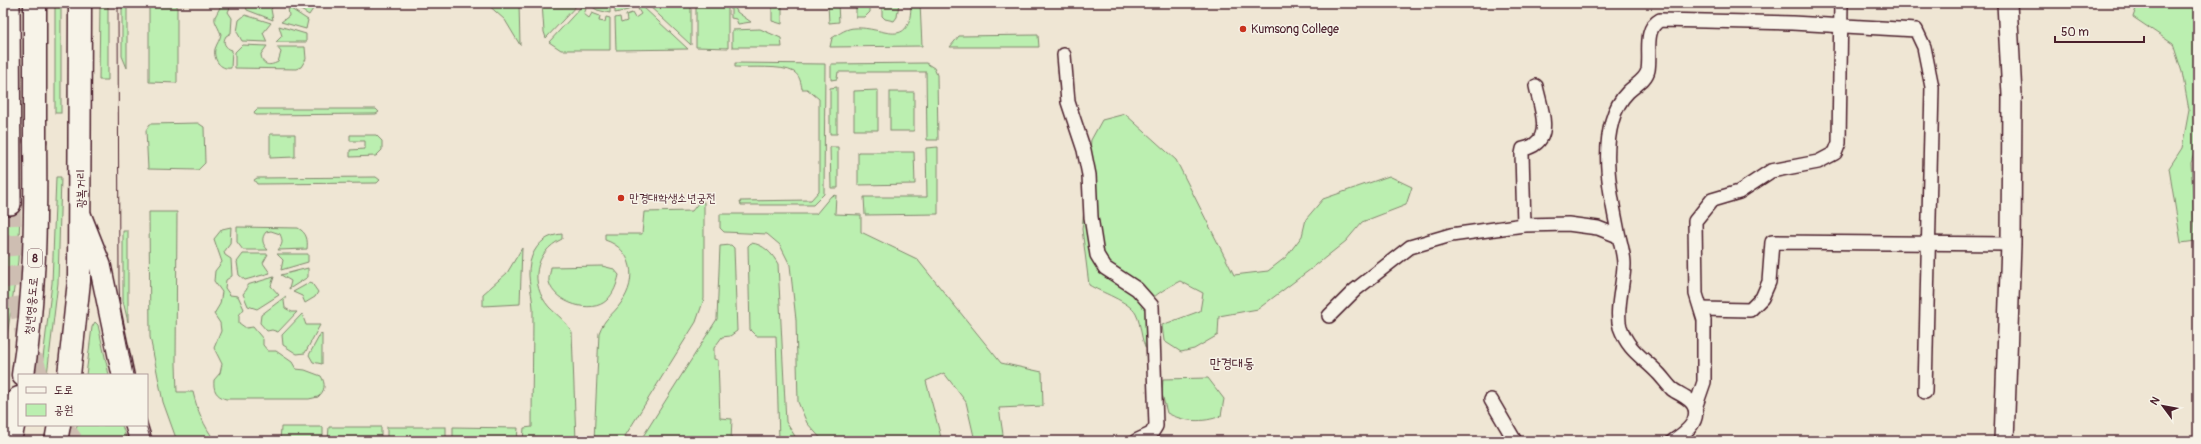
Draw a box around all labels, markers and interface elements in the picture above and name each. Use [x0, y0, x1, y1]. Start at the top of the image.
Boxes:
scale bar [2055, 18, 2144, 44]
place label: Kumsong College [1251, 22, 1339, 37]
marker: Kumsong College [1238, 24, 1248, 34]
text: 50 m [2061, 25, 2089, 40]
street label: 광복거리 [74, 170, 89, 208]
place label: 만경대학생소년궁전 [629, 191, 716, 206]
marker: 만경대학생소년궁전 [616, 193, 626, 203]
road number: 8 [28, 249, 42, 267]
street label: 청년영웅도로 [22, 277, 41, 336]
district label: 만경대동 [1209, 355, 1255, 372]
legend [18, 374, 148, 426]
text: 도로 [54, 383, 73, 398]
north arrow [2143, 386, 2183, 426]
text: N [2147, 394, 2163, 408]
text: 공원 [54, 403, 73, 418]

